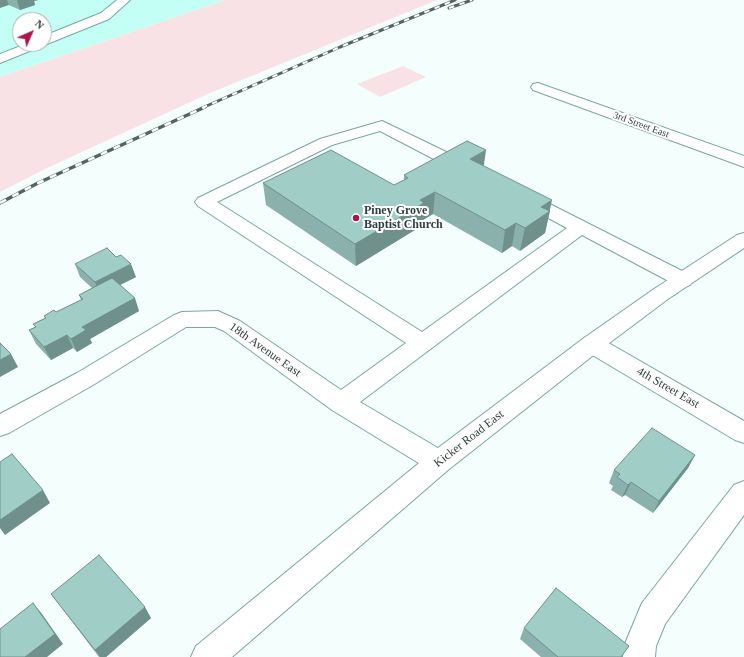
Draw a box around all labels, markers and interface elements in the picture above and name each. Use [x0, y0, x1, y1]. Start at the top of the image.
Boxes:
north arrow [12, 12, 52, 52]
text: N [33, 17, 47, 31]
street label: 3rd Street East [611, 109, 671, 141]
place label: Piney Grove Baptist Church [364, 204, 443, 232]
marker: Piney Grove Baptist Church [351, 213, 361, 223]
street label: 18th Avenue East [226, 320, 304, 380]
street label: 4th Street East [634, 364, 702, 412]
street label: Kicker Road East [431, 407, 507, 471]

